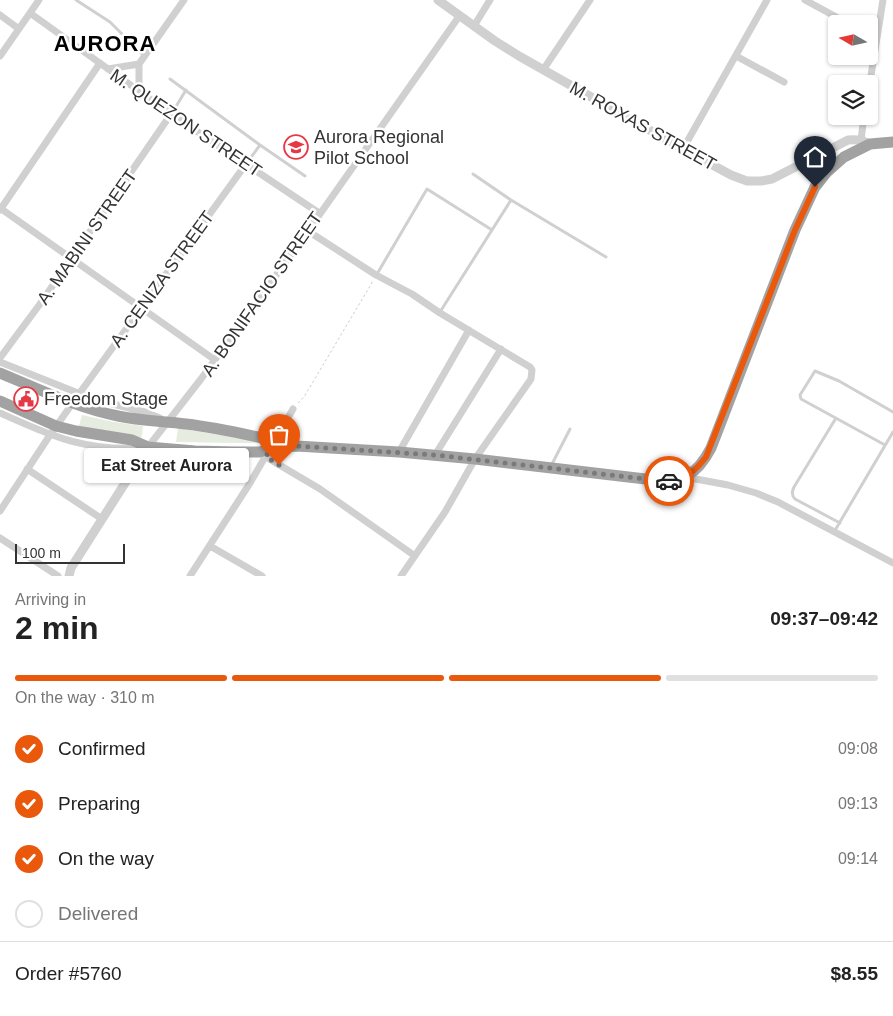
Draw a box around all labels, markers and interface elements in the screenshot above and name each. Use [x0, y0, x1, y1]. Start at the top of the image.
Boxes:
north arrow [828, 15, 878, 65]
map controls [828, 15, 878, 125]
district label: AURORA [54, 31, 156, 56]
street label: M. QUEZON STREET [107, 65, 265, 181]
button: layers [828, 75, 878, 125]
street label: M. ROXAS STREET [566, 77, 720, 175]
place label: Aurora Regional Pilot School [314, 127, 444, 168]
school or university icon: Aurora Regional Pilot School [283, 134, 309, 160]
pin [794, 136, 836, 187]
icon: home [801, 143, 829, 171]
street label: A. MABINI STREET [33, 166, 141, 308]
street label: A. CENIZA STREET [106, 207, 218, 351]
street label: A. BONIFACIO STREET [198, 208, 326, 380]
public building icon: Freedom Stage [13, 386, 39, 412]
place label: Freedom Stage [44, 389, 168, 409]
pin [258, 414, 300, 465]
icon: bag [265, 421, 293, 449]
callout: Eat Street Aurora [84, 448, 249, 482]
courier [644, 456, 694, 506]
text: Eat Street Aurora [101, 457, 232, 474]
icon: car [655, 467, 683, 495]
scale bar [15, 541, 125, 564]
text: 100 m [22, 545, 61, 561]
text: Arriving in [15, 591, 86, 608]
text: 09:37–09:42 [770, 608, 878, 629]
text: 2 min [15, 610, 99, 646]
text: On the way · 310 m [15, 689, 155, 706]
icon: check [15, 735, 43, 763]
text: Confirmed [58, 738, 146, 759]
text: 09:08 [838, 740, 878, 757]
icon: check [15, 790, 43, 818]
text: Preparing [58, 793, 140, 814]
text: 09:13 [838, 795, 878, 812]
icon: check [15, 845, 43, 873]
text: On the way [58, 848, 154, 869]
text: 09:14 [838, 850, 878, 867]
text: Delivered [58, 903, 138, 924]
text: Order #5760 [15, 963, 122, 984]
text: $8.55 [830, 963, 878, 984]

